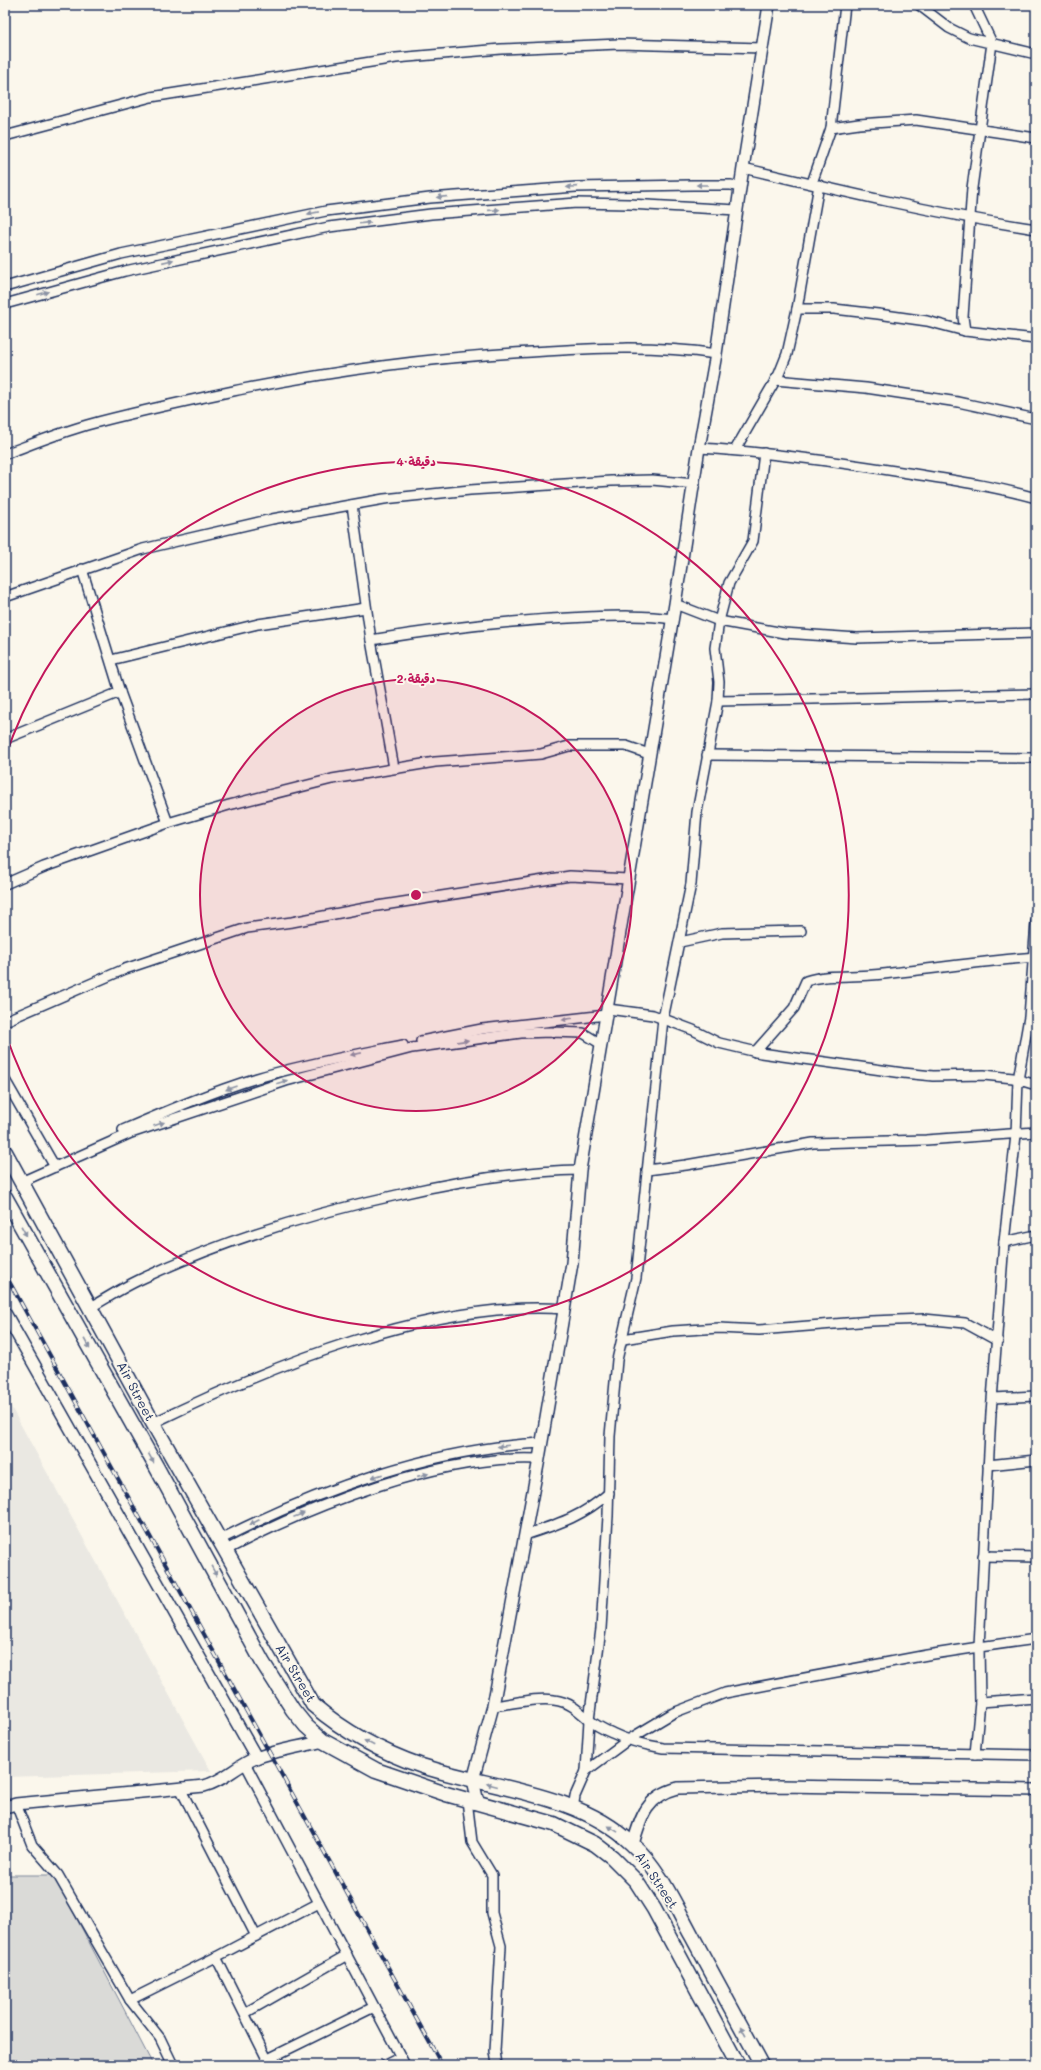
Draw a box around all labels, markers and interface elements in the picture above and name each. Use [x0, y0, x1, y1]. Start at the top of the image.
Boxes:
one-way arrow [695, 182, 708, 188]
one-way arrow [566, 184, 578, 191]
one-way arrow [436, 194, 448, 201]
one-way arrow [488, 206, 500, 213]
one-way arrow [307, 211, 319, 217]
one-way arrow [358, 219, 371, 226]
one-way arrow [162, 257, 175, 263]
one-way arrow [36, 290, 49, 296]
text: 4 دقيقة [396, 453, 436, 469]
text: 2 دقيقة [397, 670, 436, 686]
centre of rings [409, 888, 423, 902]
one-way arrow [561, 1016, 573, 1022]
one-way arrow [457, 1038, 470, 1044]
one-way arrow [350, 1051, 362, 1057]
one-way arrow [277, 1079, 289, 1085]
one-way arrow [224, 1085, 236, 1091]
one-way arrow [153, 1120, 165, 1126]
one-way arrow [21, 1225, 27, 1237]
one-way arrow [84, 1339, 91, 1350]
street label: Air Street [114, 1358, 159, 1424]
one-way arrow [497, 1443, 509, 1449]
one-way arrow [148, 1452, 155, 1464]
one-way arrow [417, 1471, 429, 1477]
one-way arrow [371, 1473, 383, 1479]
one-way arrow [294, 1511, 306, 1517]
one-way arrow [250, 1519, 261, 1525]
one-way arrow [211, 1565, 218, 1577]
street label: Air Street [272, 1640, 321, 1705]
one-way arrow [363, 1740, 375, 1746]
one-way arrow [486, 1781, 498, 1787]
one-way arrow [607, 1826, 619, 1833]
street label: Air Street [632, 1848, 683, 1912]
one-way arrow [740, 2025, 747, 2037]

